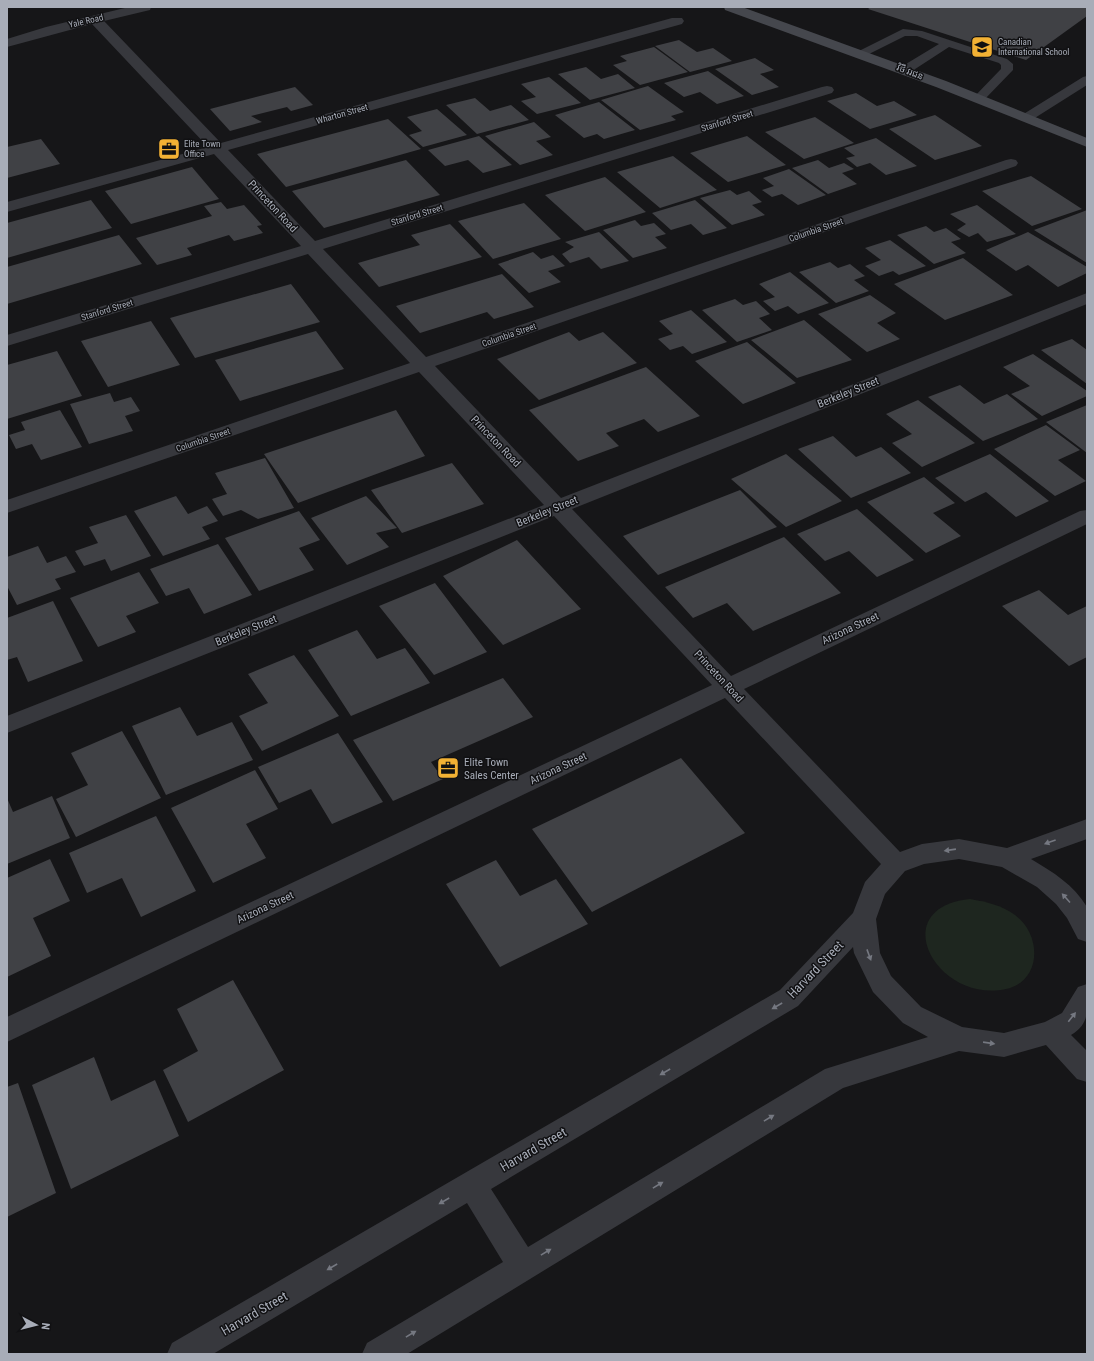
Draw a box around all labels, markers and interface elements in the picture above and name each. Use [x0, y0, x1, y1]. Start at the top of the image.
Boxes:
street label: Yale Road [68, 12, 104, 30]
school or university icon: Canadian International School [969, 34, 995, 60]
place label: Canadian International School [998, 37, 1069, 57]
street label: វិថី វរជន [895, 61, 925, 82]
street label: Wharton Street [315, 102, 369, 126]
street label: Stanford Street [700, 108, 754, 134]
office icon: Elite Town Office [156, 136, 182, 162]
place label: Elite Town Office [184, 139, 220, 159]
street label: Princeton Road [245, 178, 300, 235]
street label: Stanford Street [390, 202, 444, 228]
street label: Columbia Street [788, 216, 845, 244]
street label: Stanford Street [80, 297, 134, 323]
street label: Columbia Street [481, 321, 538, 349]
street label: Berkeley Street [816, 374, 881, 411]
street label: Princeton Road [468, 413, 523, 470]
street label: Columbia Street [175, 426, 232, 454]
street label: Berkeley Street [515, 493, 580, 530]
street label: Arizona Street [820, 610, 881, 647]
street label: Berkeley Street [214, 612, 279, 649]
street label: Princeton Road [691, 648, 746, 705]
street label: Arizona Street [528, 750, 589, 787]
office icon: Elite Town Sales Center [435, 755, 461, 781]
place label: Elite Town Sales Center [464, 756, 519, 782]
one-way arrow [1044, 840, 1056, 846]
one-way arrow [944, 847, 956, 853]
street label: Arizona Street [235, 889, 296, 926]
one-way arrow [1061, 893, 1070, 904]
street label: Harvard Street [784, 937, 846, 1001]
one-way arrow [866, 950, 872, 962]
one-way arrow [771, 1002, 783, 1009]
one-way arrow [1068, 1012, 1077, 1022]
one-way arrow [983, 1040, 995, 1046]
one-way arrow [659, 1068, 671, 1075]
one-way arrow [764, 1114, 774, 1122]
street label: Harvard Street [498, 1124, 569, 1174]
one-way arrow [653, 1181, 663, 1189]
one-way arrow [438, 1198, 450, 1205]
one-way arrow [541, 1248, 551, 1256]
one-way arrow [327, 1263, 337, 1271]
street label: Harvard Street [219, 1288, 290, 1338]
north arrow [16, 1305, 56, 1345]
text: N [39, 1322, 52, 1331]
one-way arrow [405, 1330, 417, 1337]

